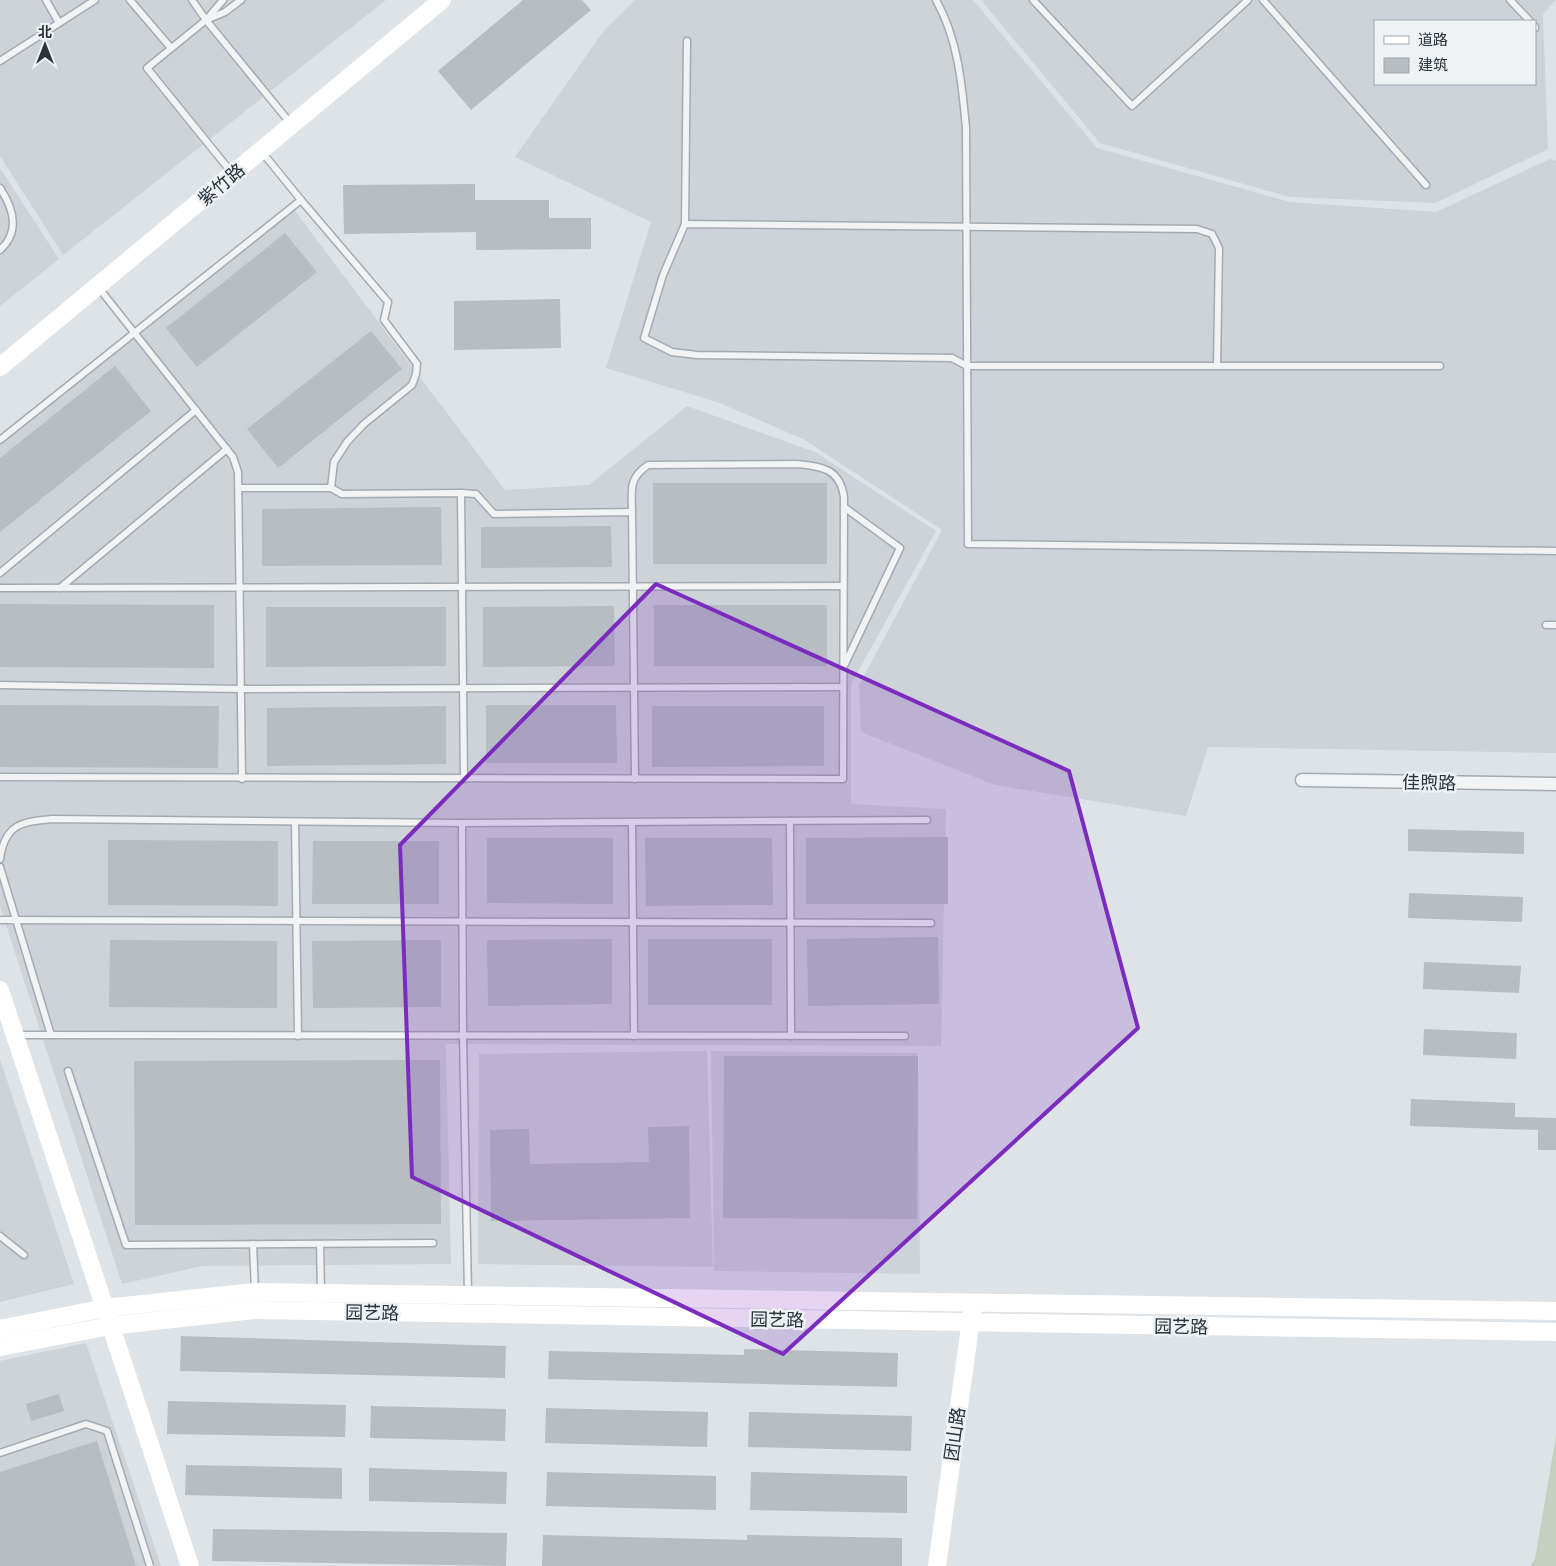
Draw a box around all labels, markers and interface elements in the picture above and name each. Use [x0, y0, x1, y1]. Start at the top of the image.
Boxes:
north arrow [20, 20, 70, 70]
legend [1374, 20, 1536, 85]
text: 北 [38, 22, 52, 41]
text: 道路 [1418, 29, 1448, 49]
text: 建筑 [1418, 54, 1448, 74]
street label: 紫竹路 [193, 157, 249, 211]
street label: 佳煦路 [1402, 770, 1456, 794]
street label: 园艺路 [345, 1300, 399, 1324]
street label: 园艺路 [750, 1307, 804, 1331]
street label: 园艺路 [1154, 1314, 1208, 1338]
street label: 团山路 [938, 1406, 970, 1462]

